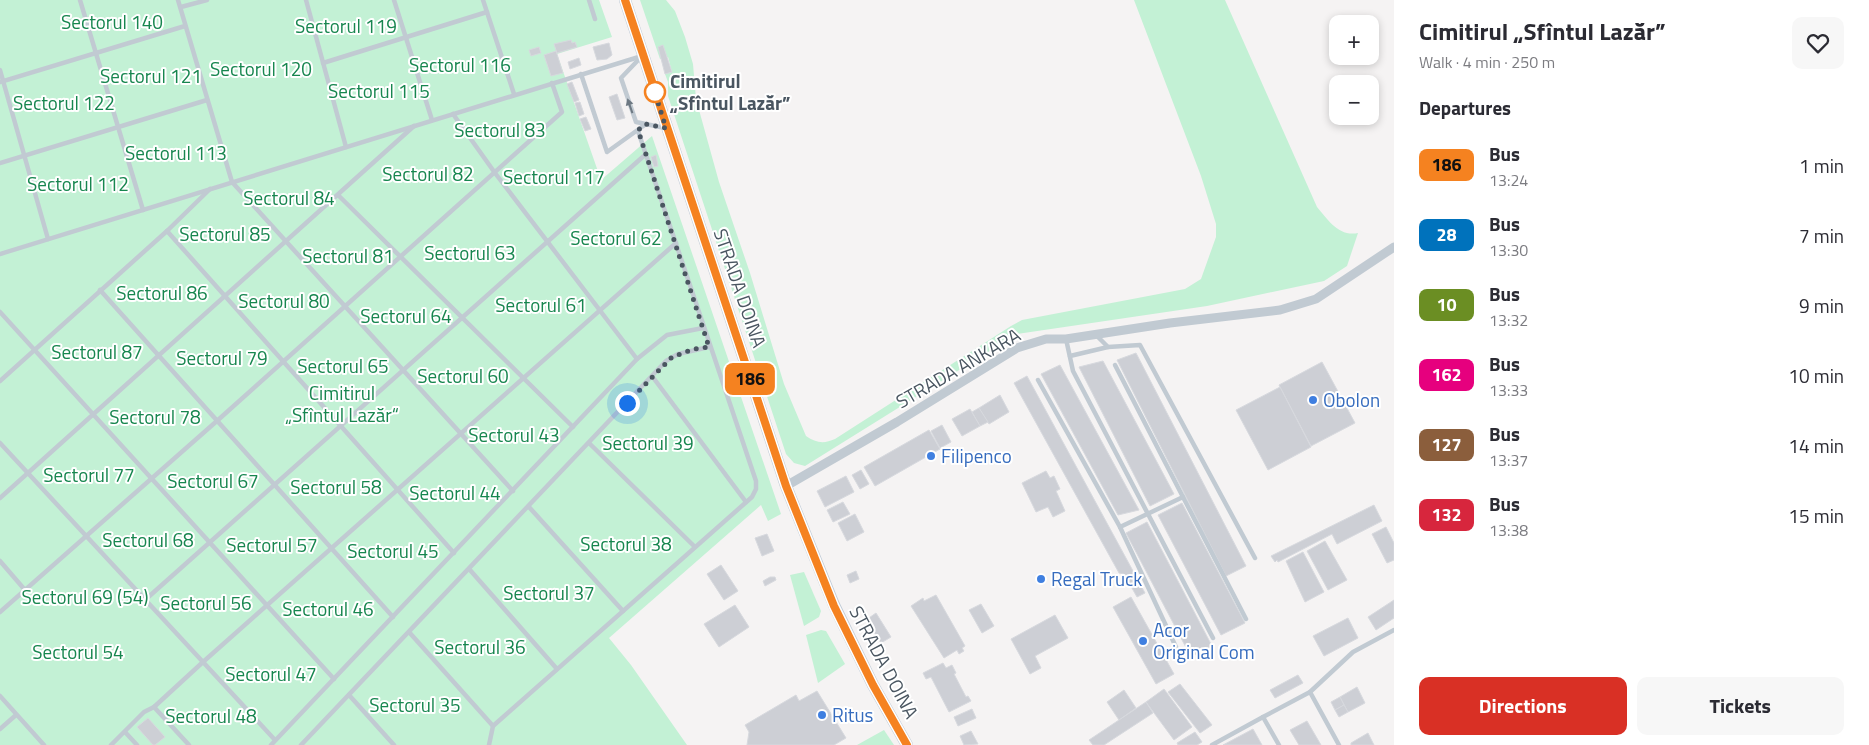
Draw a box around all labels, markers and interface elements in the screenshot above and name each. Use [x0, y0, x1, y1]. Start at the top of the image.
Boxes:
park label: Sectorul 140 [61, 7, 163, 36]
park label: Sectorul 119 [295, 11, 397, 40]
text: Cimitirul „Sfîntul Lazăr” [1419, 13, 1665, 49]
map controls [1329, 15, 1379, 125]
button: + [1329, 15, 1379, 65]
button: heart [1792, 17, 1844, 69]
park label: Sectorul 116 [409, 50, 511, 79]
text: Walk · 4 min · 250 m [1419, 50, 1555, 74]
park label: Sectorul 120 [210, 54, 312, 83]
park label: Sectorul 121 [100, 61, 202, 90]
place label: Cimitirul „Sfîntul Lazăr” [669, 66, 790, 117]
button: − [1329, 75, 1379, 125]
park label: Sectorul 115 [328, 76, 430, 105]
marker: Cimitirul „Sfîntul Lazăr” [644, 81, 666, 103]
park label: Sectorul 122 [13, 88, 115, 117]
text: Departures [1419, 93, 1511, 122]
one-way arrow [626, 98, 633, 113]
park label: Sectorul 83 [454, 115, 546, 144]
park label: Sectorul 113 [125, 138, 227, 167]
text: Bus [1489, 139, 1520, 168]
text: 186 [1431, 151, 1462, 178]
text: 1 min [1799, 151, 1844, 180]
park label: Sectorul 82 [382, 159, 474, 188]
park label: Sectorul 117 [503, 162, 605, 191]
text: 13:24 [1489, 168, 1528, 192]
park label: Sectorul 112 [27, 169, 129, 198]
park label: Sectorul 84 [243, 183, 335, 212]
text: Bus [1489, 209, 1520, 238]
park label: Sectorul 85 [179, 219, 271, 248]
text: 28 [1436, 221, 1457, 248]
text: 7 min [1799, 221, 1844, 250]
park label: Sectorul 62 [570, 223, 662, 252]
street label: STRADA DOINA [707, 224, 774, 351]
park label: Sectorul 63 [424, 238, 516, 267]
text: 13:30 [1489, 238, 1528, 262]
park label: Sectorul 81 [302, 241, 394, 270]
park label: Sectorul 86 [116, 278, 208, 307]
text: Bus [1489, 279, 1520, 308]
park label: Sectorul 80 [238, 286, 330, 315]
park label: Sectorul 61 [495, 290, 587, 319]
text: 10 [1436, 291, 1457, 318]
text: 9 min [1799, 291, 1844, 320]
park label: Sectorul 64 [360, 301, 452, 330]
text: 13:32 [1489, 308, 1528, 332]
street label: STRADA ANKARA [890, 320, 1026, 415]
park label: Sectorul 87 [51, 337, 143, 366]
park label: Sectorul 79 [176, 343, 268, 372]
text: Bus [1489, 349, 1520, 378]
park label: Sectorul 65 [297, 351, 389, 380]
park label: Sectorul 60 [417, 361, 509, 390]
text: 162 [1431, 361, 1462, 388]
text: 10 min [1788, 361, 1844, 390]
line badge: 186 [721, 363, 779, 395]
text: 186 [735, 365, 765, 392]
park label: Cimitirul „Sfîntul Lazăr“ [285, 378, 399, 429]
text: 13:33 [1489, 378, 1528, 402]
place label: Obolon [1323, 385, 1380, 414]
your location [615, 391, 640, 416]
marker: Obolon [1307, 394, 1319, 406]
park label: Sectorul 78 [109, 402, 201, 431]
text: Bus [1489, 419, 1520, 448]
park label: Sectorul 43 [468, 420, 560, 449]
park label: Sectorul 39 [602, 428, 694, 457]
text: 127 [1431, 431, 1462, 458]
text: 14 min [1788, 431, 1844, 460]
place label: Filipenco [941, 441, 1012, 470]
text: 13:37 [1489, 448, 1528, 472]
marker: Filipenco [925, 450, 937, 462]
park label: Sectorul 77 [43, 460, 135, 489]
park label: Sectorul 67 [167, 466, 259, 495]
park label: Sectorul 58 [290, 472, 382, 501]
park label: Sectorul 44 [409, 478, 501, 507]
text: Bus [1489, 489, 1520, 518]
text: 132 [1431, 501, 1462, 528]
text: 15 min [1788, 501, 1844, 530]
text: 13:38 [1489, 518, 1528, 542]
park label: Sectorul 68 [102, 525, 194, 554]
park label: Sectorul 38 [580, 529, 672, 558]
park label: Sectorul 57 [226, 530, 318, 559]
park label: Sectorul 45 [347, 536, 439, 565]
place label: Regal Truck [1051, 564, 1142, 593]
marker: Regal Truck [1035, 573, 1047, 585]
park label: Sectorul 37 [503, 578, 595, 607]
park label: Sectorul 69 (54) [22, 582, 148, 611]
park label: Sectorul 56 [160, 588, 252, 617]
park label: Sectorul 46 [282, 594, 374, 623]
street label: STRADA DOINA [842, 600, 926, 723]
place label: Acor Original Com [1153, 615, 1255, 666]
park label: Sectorul 36 [434, 632, 526, 661]
marker: Acor Original Com [1137, 635, 1149, 647]
park label: Sectorul 54 [32, 637, 124, 666]
park label: Sectorul 47 [225, 659, 317, 688]
button: Directions [1419, 677, 1627, 735]
button: Tickets [1637, 677, 1844, 735]
park label: Sectorul 35 [369, 690, 461, 719]
place label: Ritus [832, 700, 874, 729]
park label: Sectorul 48 [165, 701, 257, 730]
marker: Ritus [816, 709, 828, 721]

